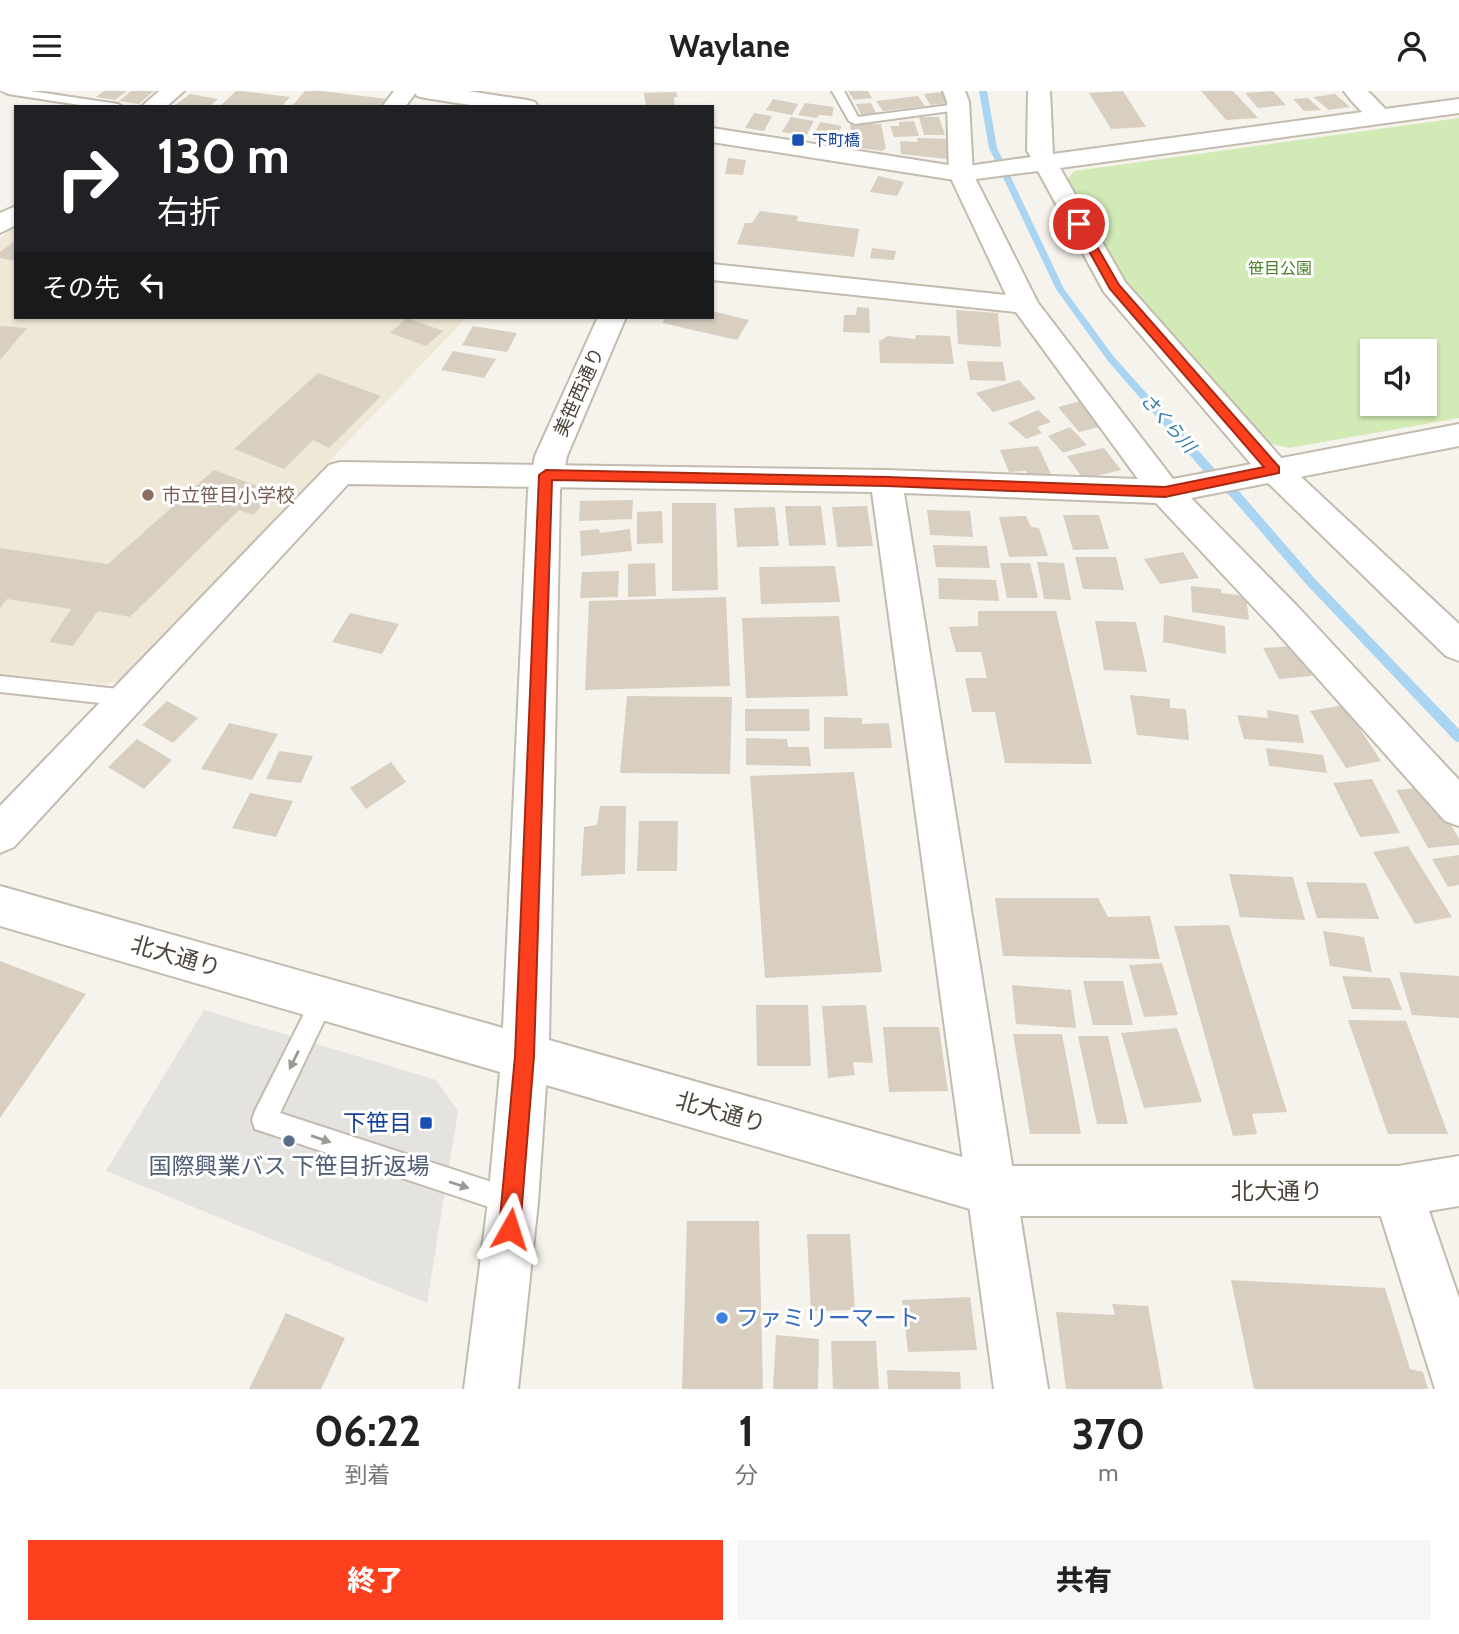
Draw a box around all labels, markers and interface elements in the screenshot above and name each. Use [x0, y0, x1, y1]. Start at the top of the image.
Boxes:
text: Waylane [669, 26, 790, 65]
icon: menu [28, 27, 66, 65]
icon: person [1393, 27, 1431, 65]
text: 130 m [157, 126, 290, 185]
place label: 下町橋 [812, 131, 860, 150]
marker: 下町橋 [790, 132, 806, 148]
icon: right [42, 133, 133, 224]
text: 右折 [157, 192, 221, 231]
pin [1049, 194, 1109, 254]
icon: arrive [1060, 205, 1098, 243]
park label: 笹目公園 [1248, 259, 1312, 278]
icon: left [134, 266, 172, 304]
text: その先 [42, 272, 120, 304]
map controls [1360, 339, 1437, 416]
button: sound [1360, 339, 1437, 416]
street label: 美笹西通り [549, 344, 609, 440]
water label: さくら川 [1136, 389, 1202, 459]
place label: 市立笹目小学校 [162, 484, 295, 507]
marker: 市立笹目小学校 [140, 487, 156, 503]
street label: 北大通り [128, 930, 224, 982]
one-way arrow [288, 1050, 299, 1070]
street label: 北大通り [673, 1086, 769, 1138]
place label: 下笹目 [343, 1109, 412, 1137]
marker: 下笹目 [418, 1115, 434, 1131]
marker: 国際興業バス 下笹目折返場 [281, 1133, 297, 1149]
one-way arrow [310, 1134, 331, 1145]
place label: 国際興業バス 下笹目折返場 [148, 1152, 430, 1180]
street label: 北大通り [1231, 1177, 1323, 1205]
one-way arrow [449, 1180, 470, 1191]
position arrow [473, 1192, 547, 1266]
place label: ファミリーマート [736, 1304, 920, 1332]
marker: ファミリーマート [714, 1310, 730, 1326]
text: 06:22 [314, 1405, 421, 1457]
text: 1 [739, 1405, 754, 1457]
text: 370 [1072, 1408, 1145, 1460]
text: m [1098, 1459, 1118, 1487]
text: 到着 [344, 1461, 390, 1489]
text: 分 [735, 1461, 758, 1489]
button: 終了 [28, 1540, 723, 1620]
button: 共有 [737, 1540, 1431, 1620]

